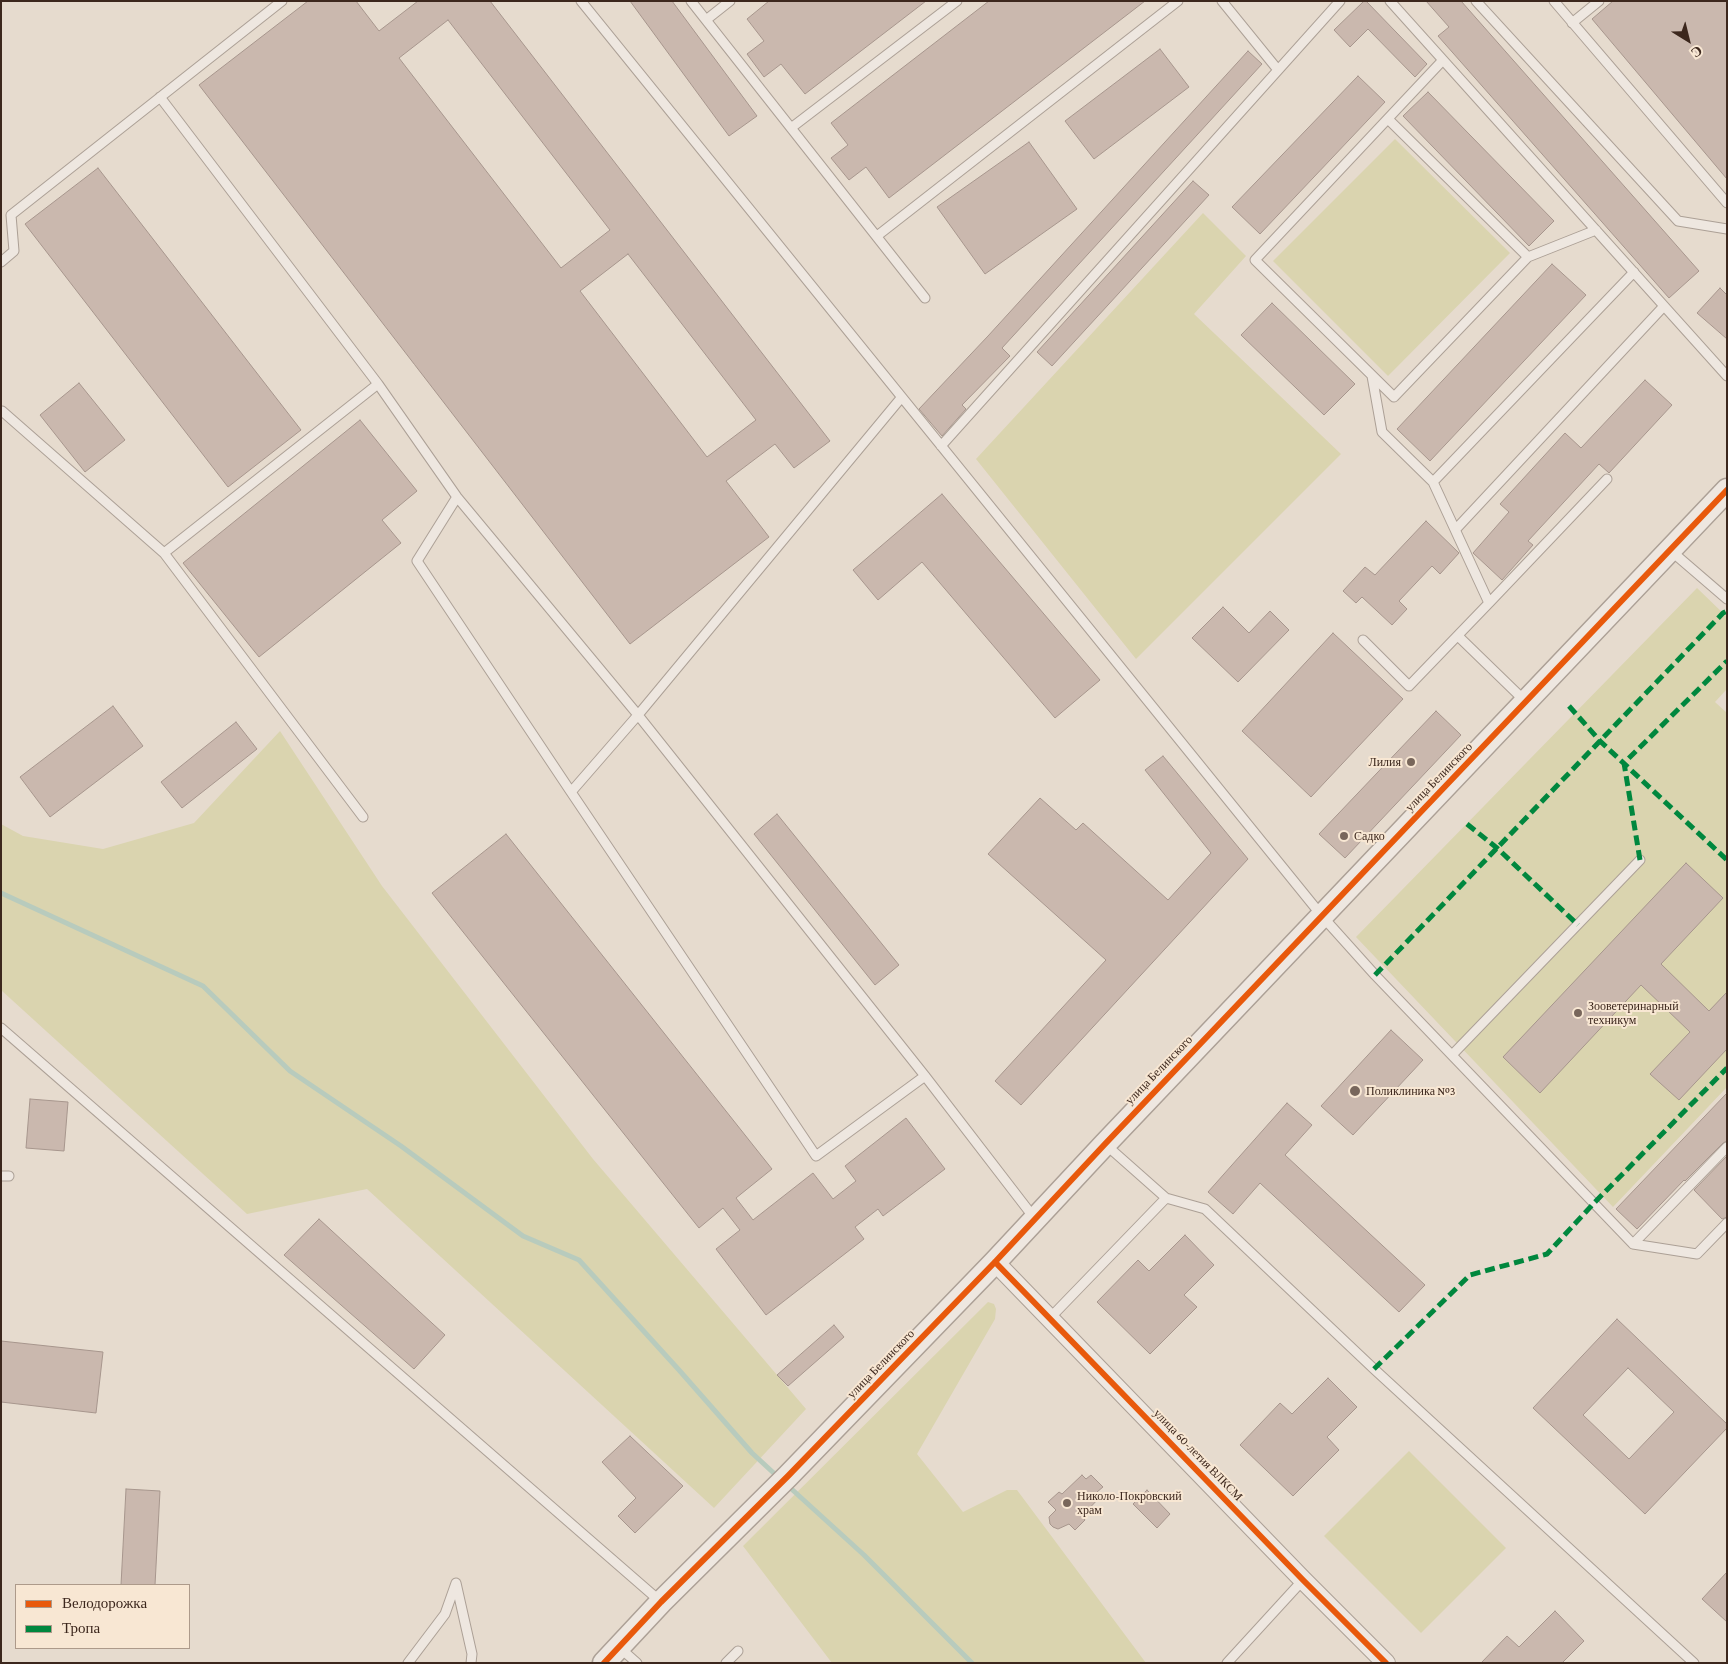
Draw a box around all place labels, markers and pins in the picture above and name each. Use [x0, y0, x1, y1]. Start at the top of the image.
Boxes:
place label: Лилия [1369, 755, 1401, 769]
marker: Лилия [1405, 756, 1417, 768]
place label: Садко [1354, 829, 1385, 843]
marker: Садко [1338, 830, 1350, 842]
place label: Зооветеринарный техникум [1588, 999, 1679, 1027]
marker: Зооветеринарный техникум [1572, 1007, 1584, 1019]
marker: Поликлиника №3 [1348, 1084, 1362, 1098]
place label: Поликлиника №3 [1366, 1084, 1455, 1098]
place label: Николо-Покровский храм [1077, 1489, 1182, 1517]
marker: Николо-Покровский храм [1061, 1497, 1073, 1509]

